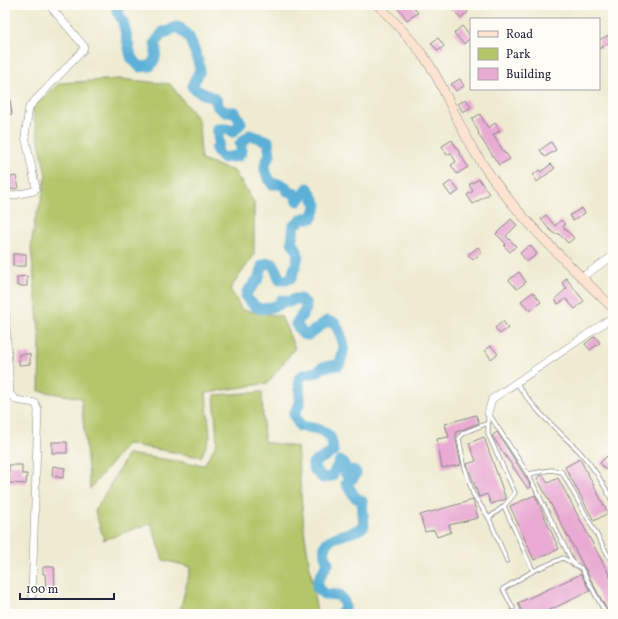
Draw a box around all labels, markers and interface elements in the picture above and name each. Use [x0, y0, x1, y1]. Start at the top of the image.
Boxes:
legend [470, 18, 600, 90]
text: Road [506, 27, 533, 43]
text: Park [506, 47, 531, 63]
text: Building [506, 67, 551, 83]
scale bar [20, 575, 114, 601]
text: 100 m [26, 582, 59, 598]

